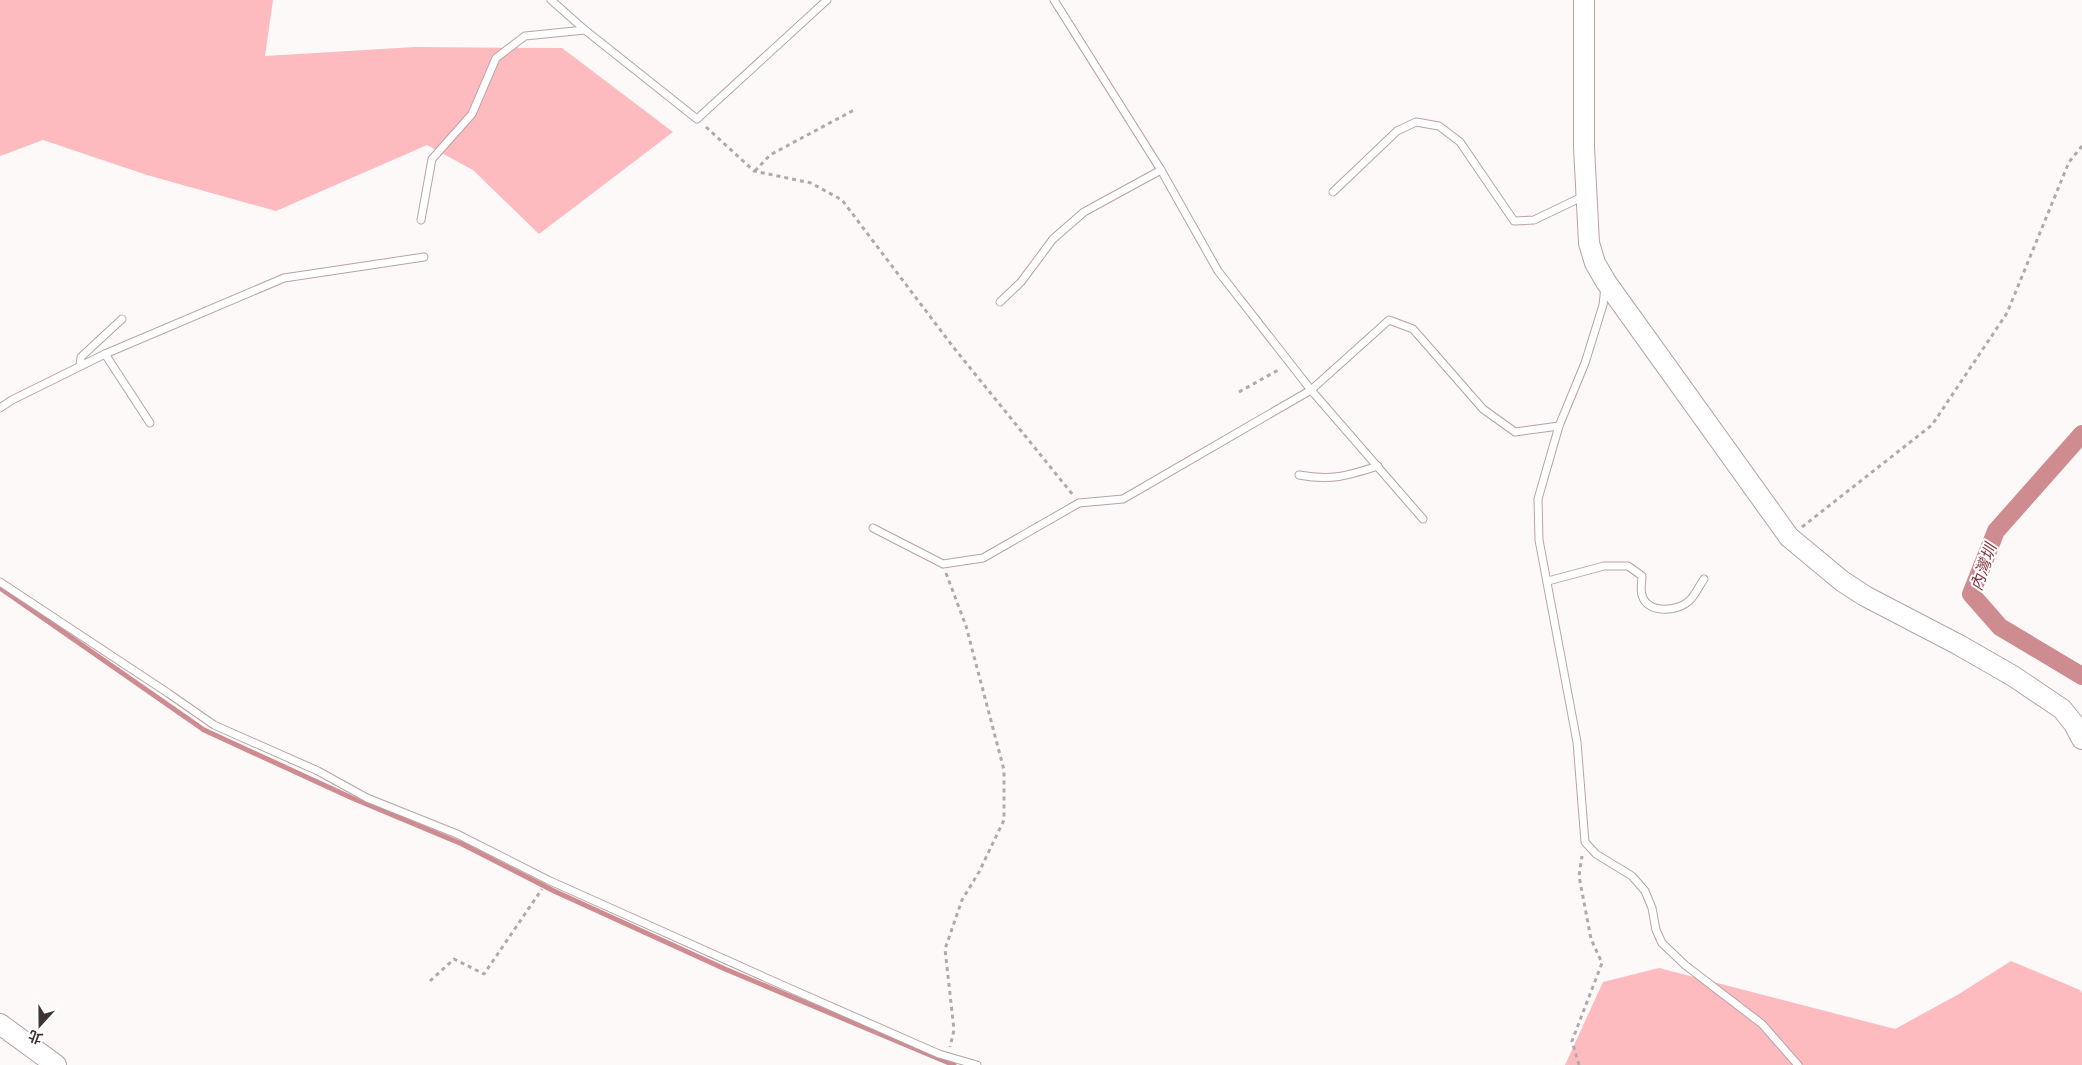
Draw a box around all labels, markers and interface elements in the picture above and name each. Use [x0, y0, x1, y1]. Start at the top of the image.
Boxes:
water label: 內灣圳 [1965, 539, 2002, 593]
north arrow [15, 1000, 65, 1050]
text: 北 [25, 1026, 45, 1049]

